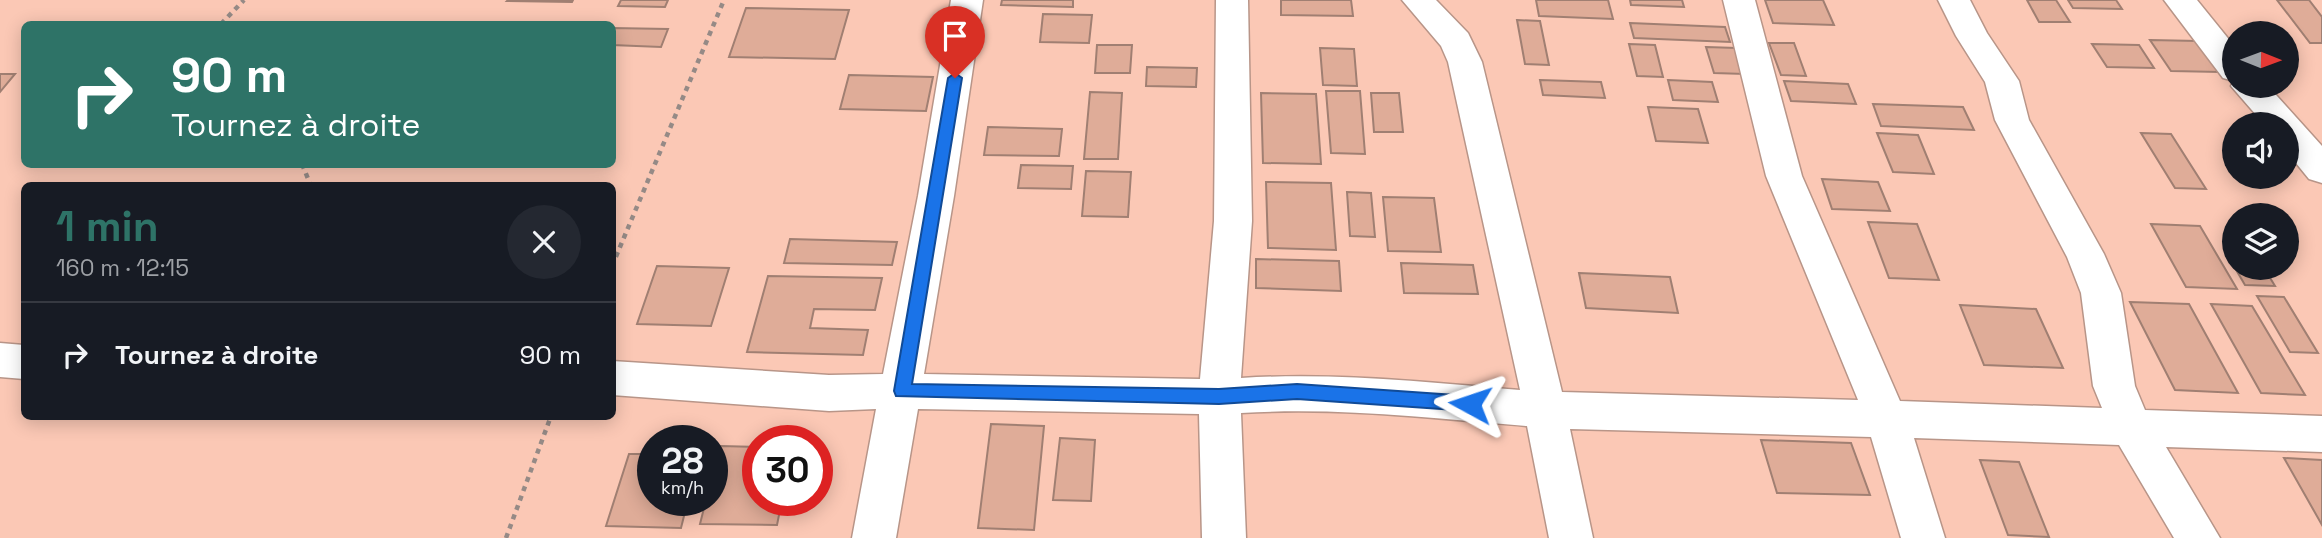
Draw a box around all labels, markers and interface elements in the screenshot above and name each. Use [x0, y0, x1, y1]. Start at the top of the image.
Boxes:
pin [925, 6, 985, 78]
icon: arrive [936, 17, 974, 55]
north arrow [2222, 21, 2300, 98]
map controls [2222, 21, 2299, 280]
text: 90 m [171, 44, 287, 106]
icon: right [56, 49, 147, 140]
text: Tournez à droite [171, 105, 420, 145]
button: sound [2222, 112, 2299, 189]
text: 1 min [56, 200, 159, 253]
button: layers [2222, 203, 2299, 280]
button: close [507, 205, 581, 279]
text: 160 m · 12:15 [56, 253, 189, 283]
icon: right [56, 336, 94, 374]
text: Tournez à droite [115, 338, 318, 372]
text: 90 m [519, 338, 581, 372]
position arrow [1433, 367, 1507, 441]
speed limit sign: 30 [742, 425, 833, 516]
text: 28 [662, 439, 703, 483]
text: km/h [661, 476, 704, 499]

